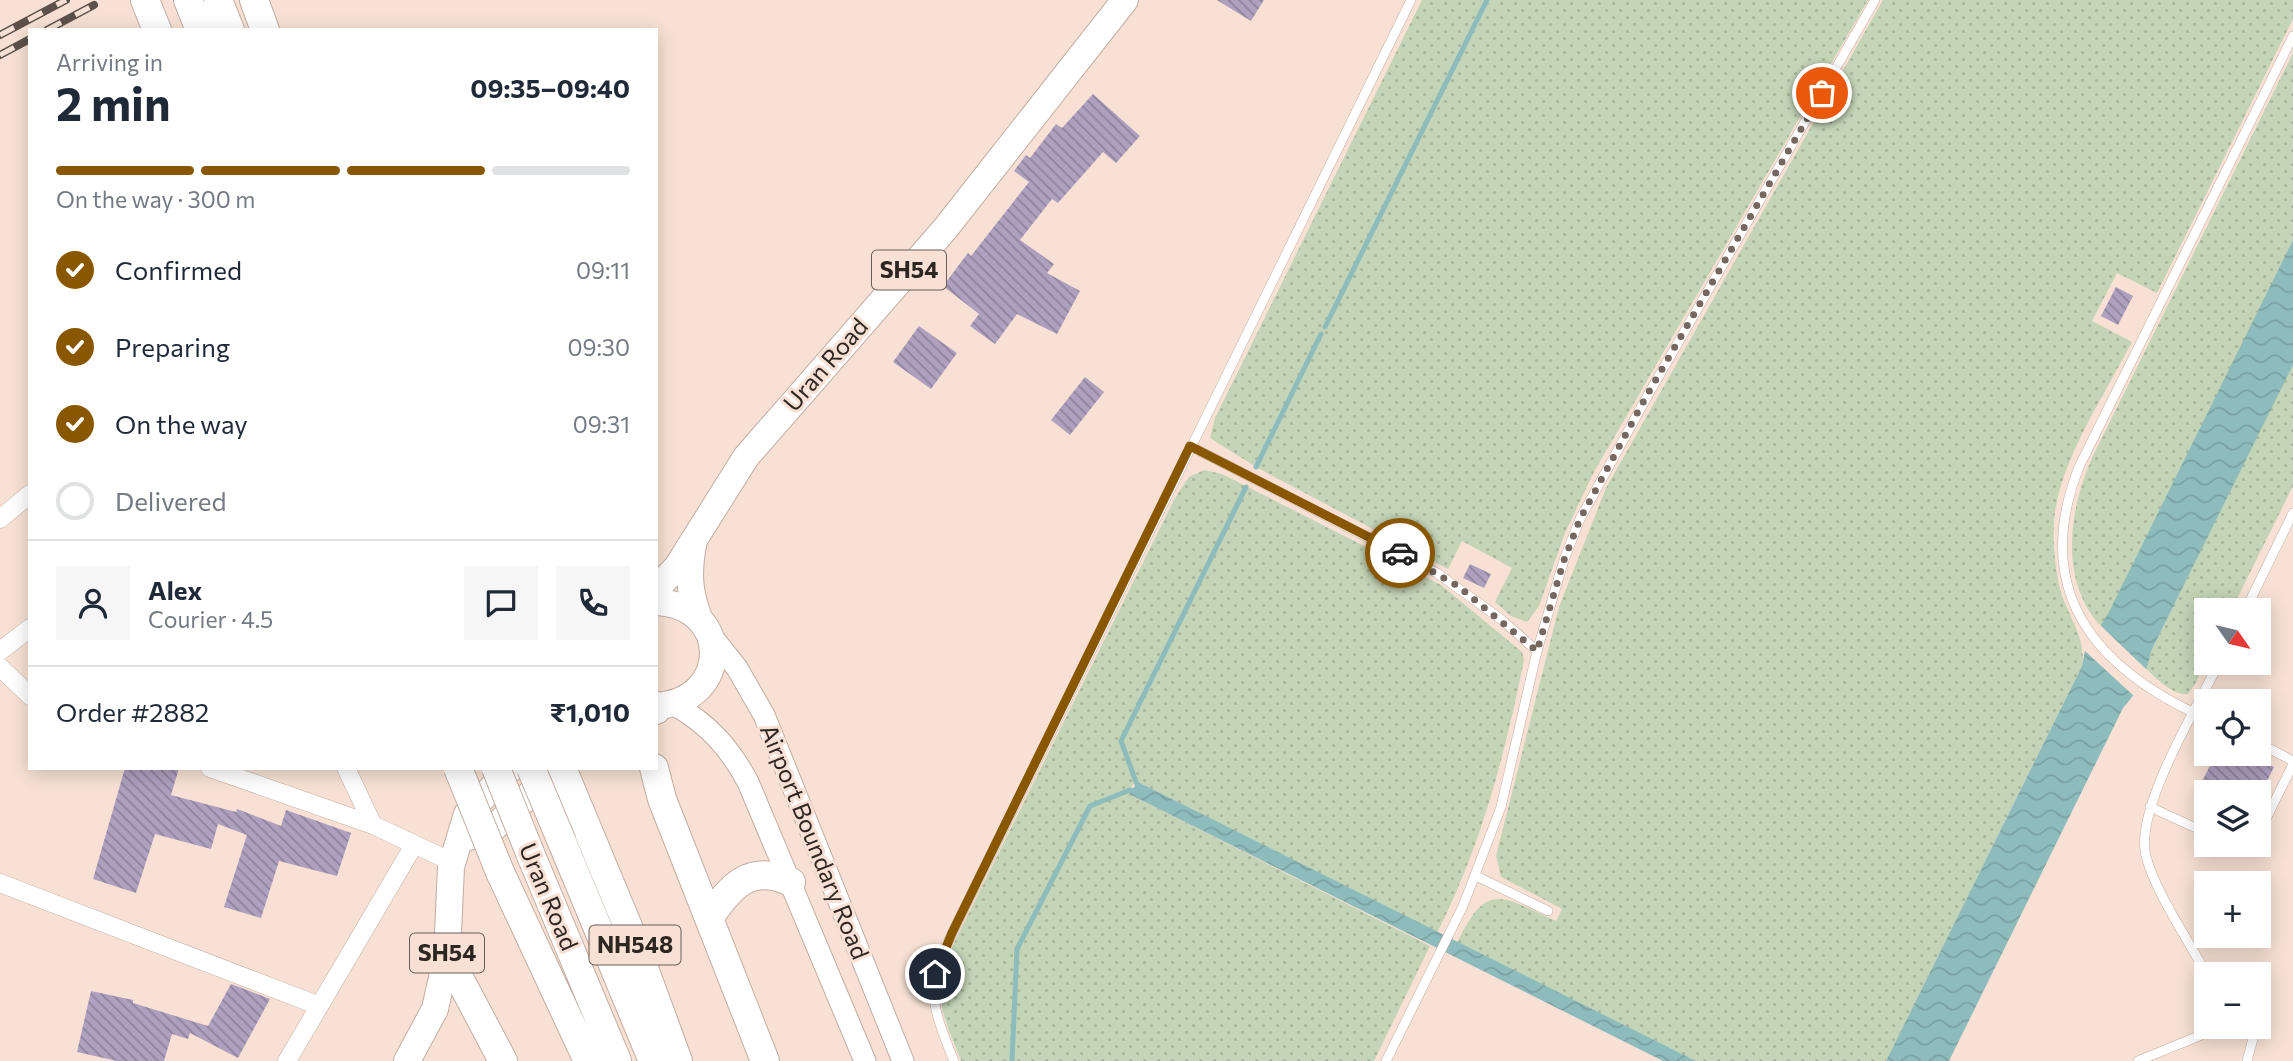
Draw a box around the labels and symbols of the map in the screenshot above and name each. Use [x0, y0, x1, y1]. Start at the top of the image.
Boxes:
pin [1792, 63, 1852, 123]
road number: SH54 [872, 250, 946, 290]
street label: Uran Road [777, 312, 873, 416]
courier [1365, 518, 1435, 588]
north arrow [2194, 598, 2272, 676]
street label: Airport Boundary Road [755, 720, 876, 963]
street label: Uran Road [514, 838, 585, 954]
road number: NH548 [590, 926, 680, 964]
road number: SH54 [410, 934, 484, 972]
pin [905, 944, 965, 1004]

